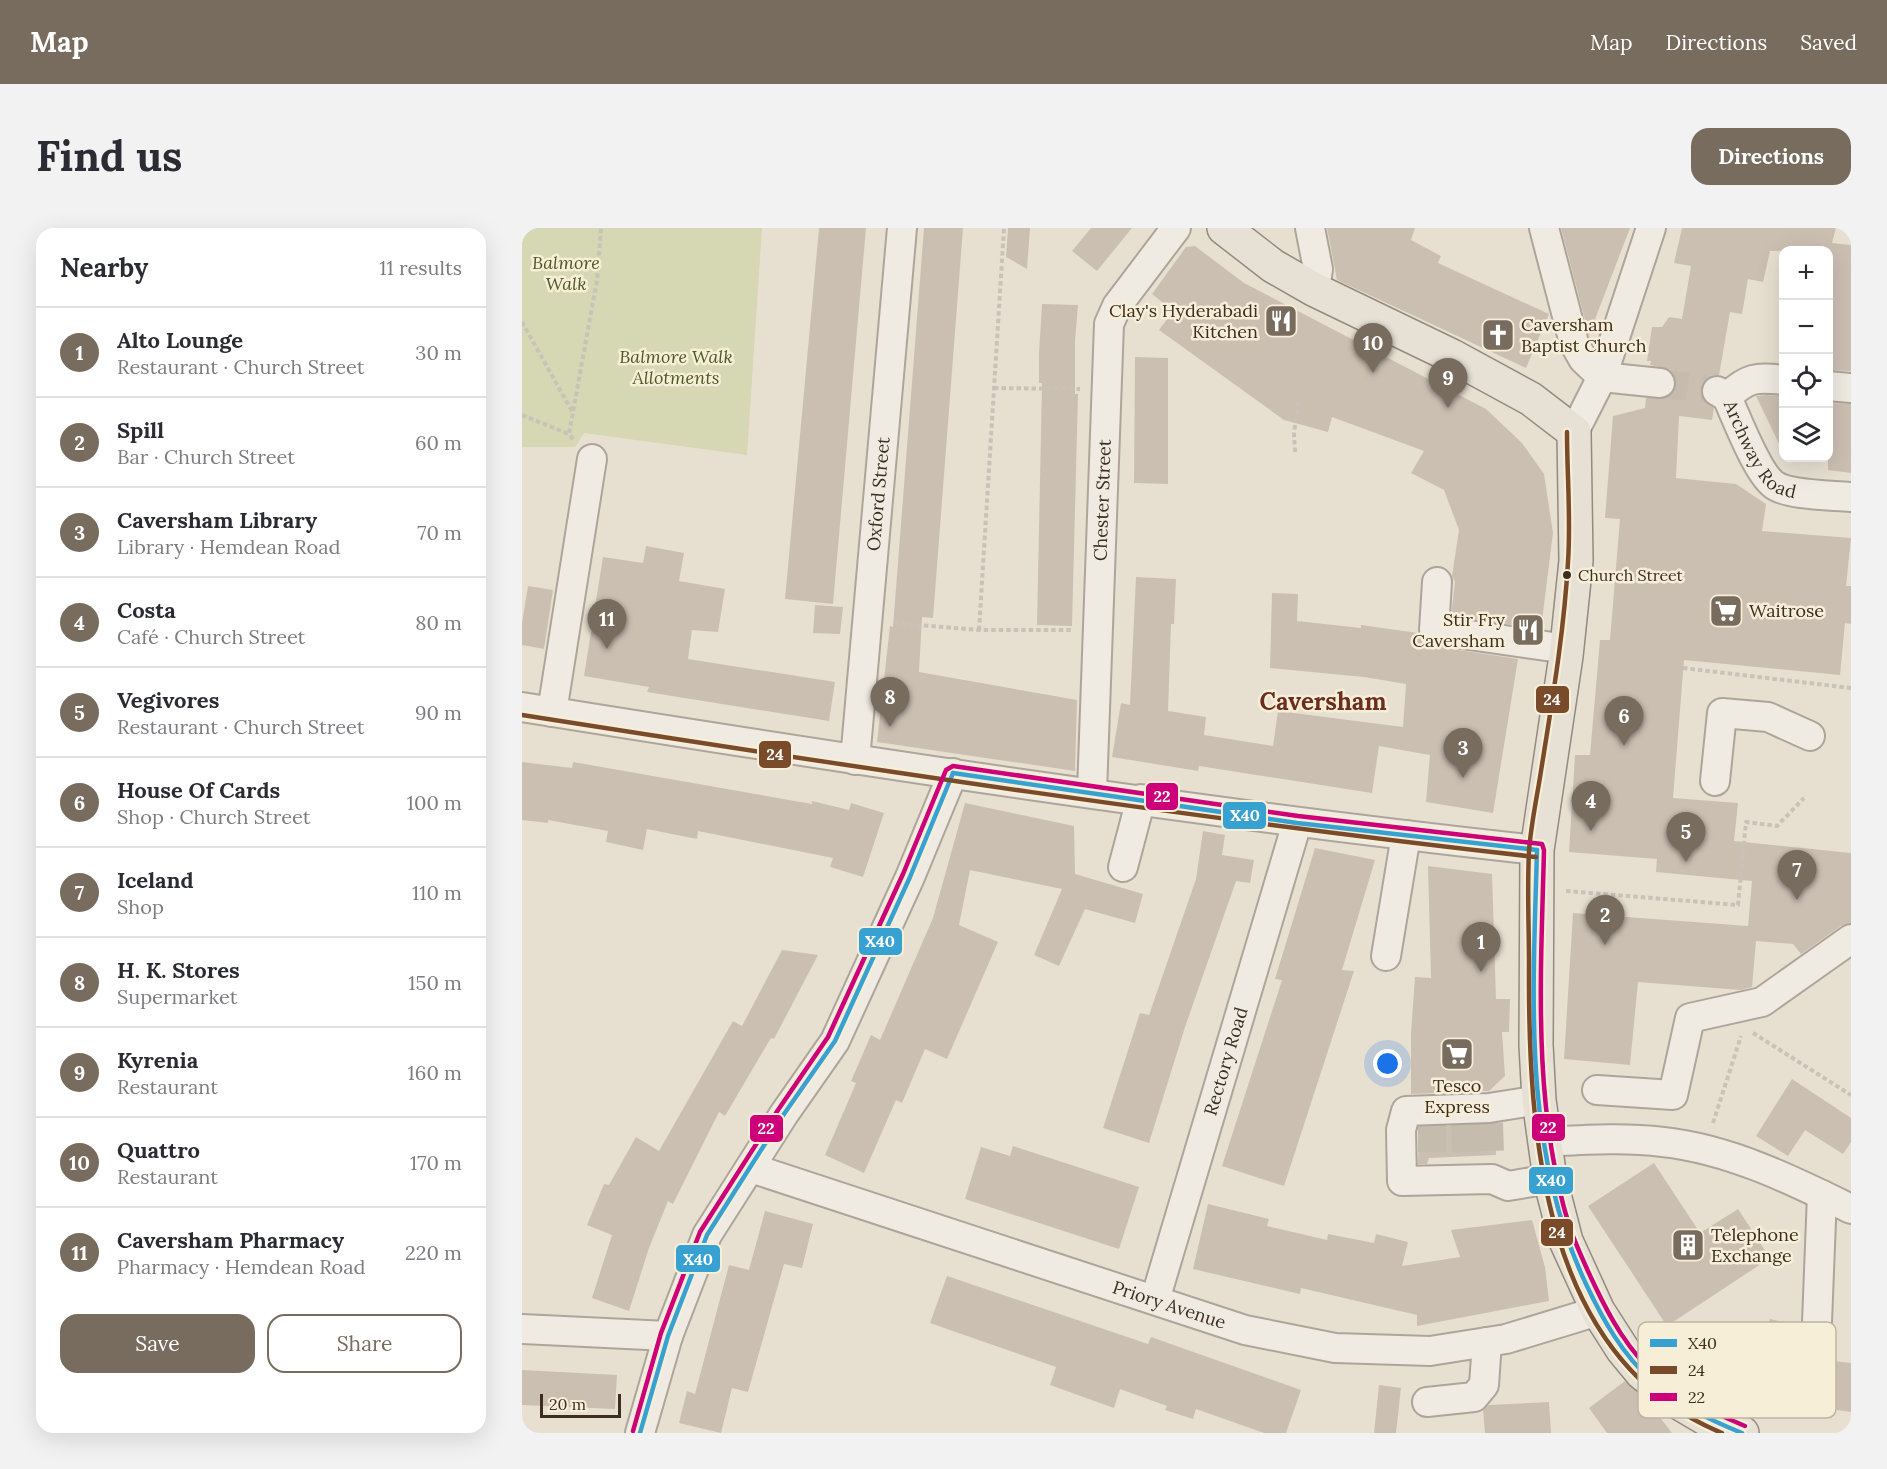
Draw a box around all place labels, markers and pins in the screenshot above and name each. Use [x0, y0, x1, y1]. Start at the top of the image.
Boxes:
place label: Clay's Hyderabadi Kitchen [1109, 299, 1258, 343]
restaurant icon: Clay's Hyderabadi Kitchen [1263, 303, 1299, 339]
place label: Caversham Baptist Church [1521, 313, 1647, 357]
church icon: Caversham Baptist Church [1480, 317, 1516, 353]
pin: 10 [1354, 324, 1392, 373]
pin: 9 [1428, 358, 1468, 408]
place label: Church Street [1578, 565, 1684, 585]
marker: Church Street [1561, 569, 1573, 581]
supermarket icon: Waitrose [1708, 593, 1744, 629]
place label: Waitrose [1749, 599, 1824, 622]
pin: 11 [588, 600, 626, 649]
place label: Stir Fry Caversham [1412, 608, 1505, 652]
restaurant icon: Stir Fry Caversham [1510, 612, 1546, 648]
pin: 8 [870, 678, 910, 727]
pin: 6 [1604, 696, 1644, 746]
pin: 3 [1444, 728, 1482, 778]
pin: 4 [1572, 782, 1610, 831]
pin: 5 [1666, 812, 1706, 862]
pin: 7 [1778, 850, 1816, 900]
pin: 2 [1586, 896, 1624, 945]
pin: 1 [1462, 922, 1500, 972]
supermarket icon: Tesco Express [1439, 1036, 1475, 1072]
place label: Tesco Express [1424, 1074, 1490, 1118]
place label: Telephone Exchange [1711, 1223, 1799, 1267]
building icon: Telephone Exchange [1670, 1227, 1706, 1263]

